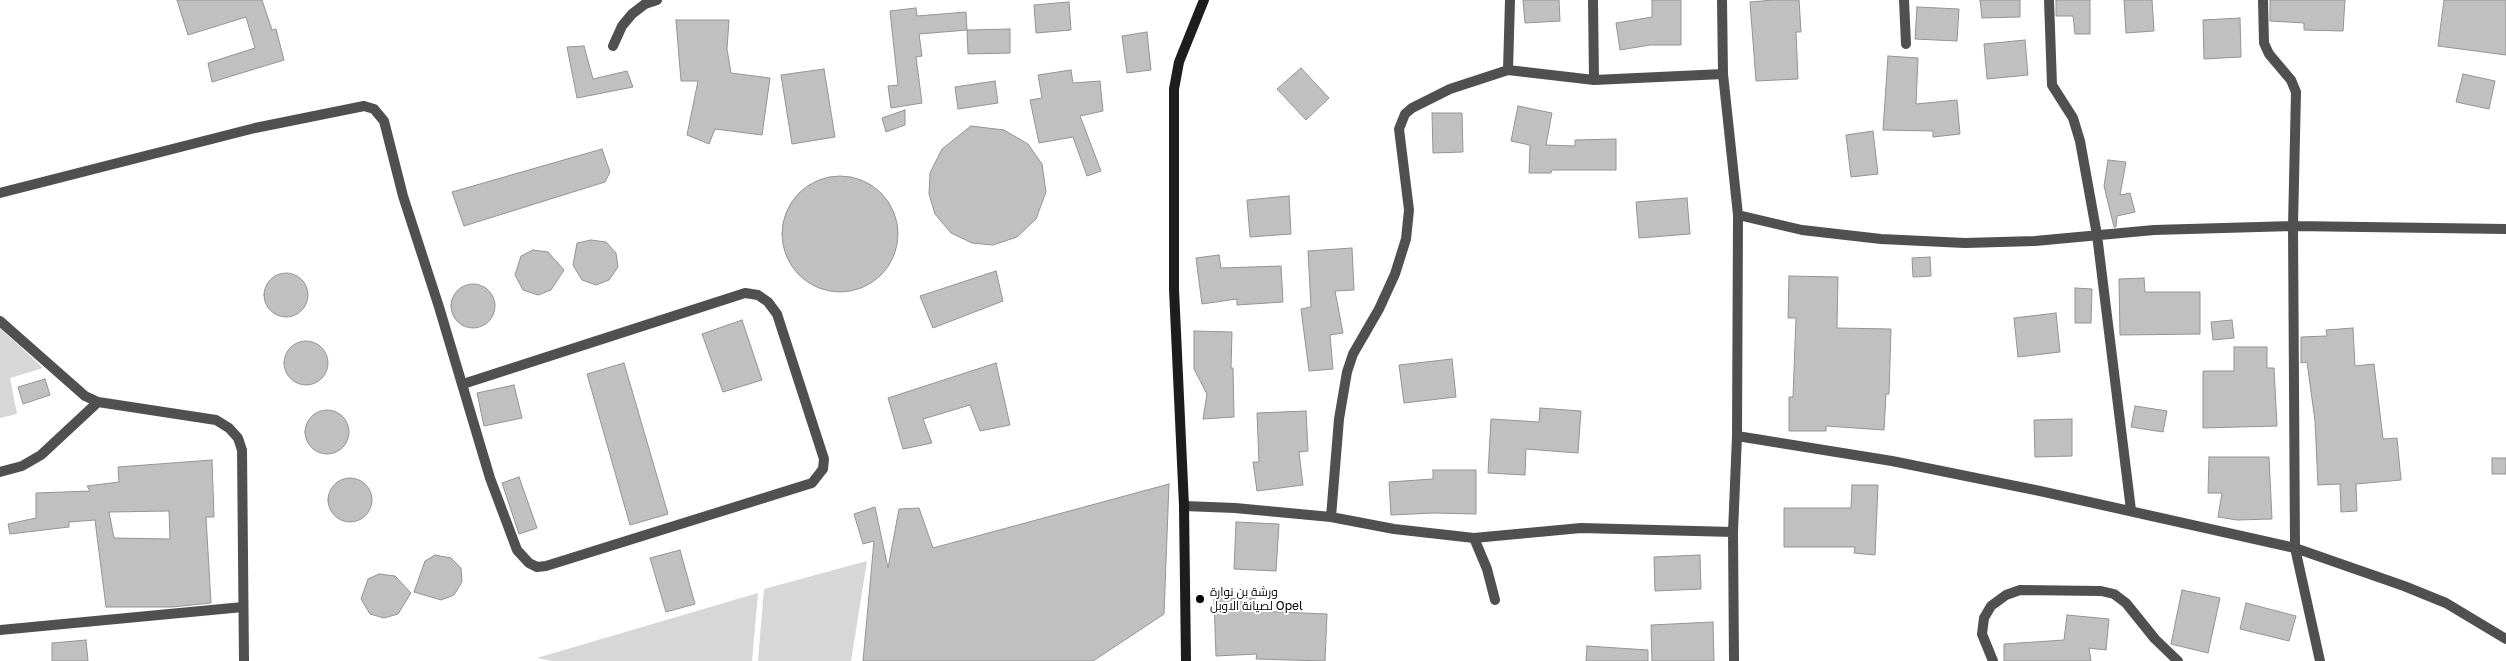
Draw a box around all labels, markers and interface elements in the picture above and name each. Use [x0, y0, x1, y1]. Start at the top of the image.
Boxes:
place label: ورشة بن نوارة لصيانة الاوبل Opel [1210, 585, 1303, 613]
marker: ورشة بن نوارة لصيانة الاوبل Opel [1194, 593, 1206, 605]

